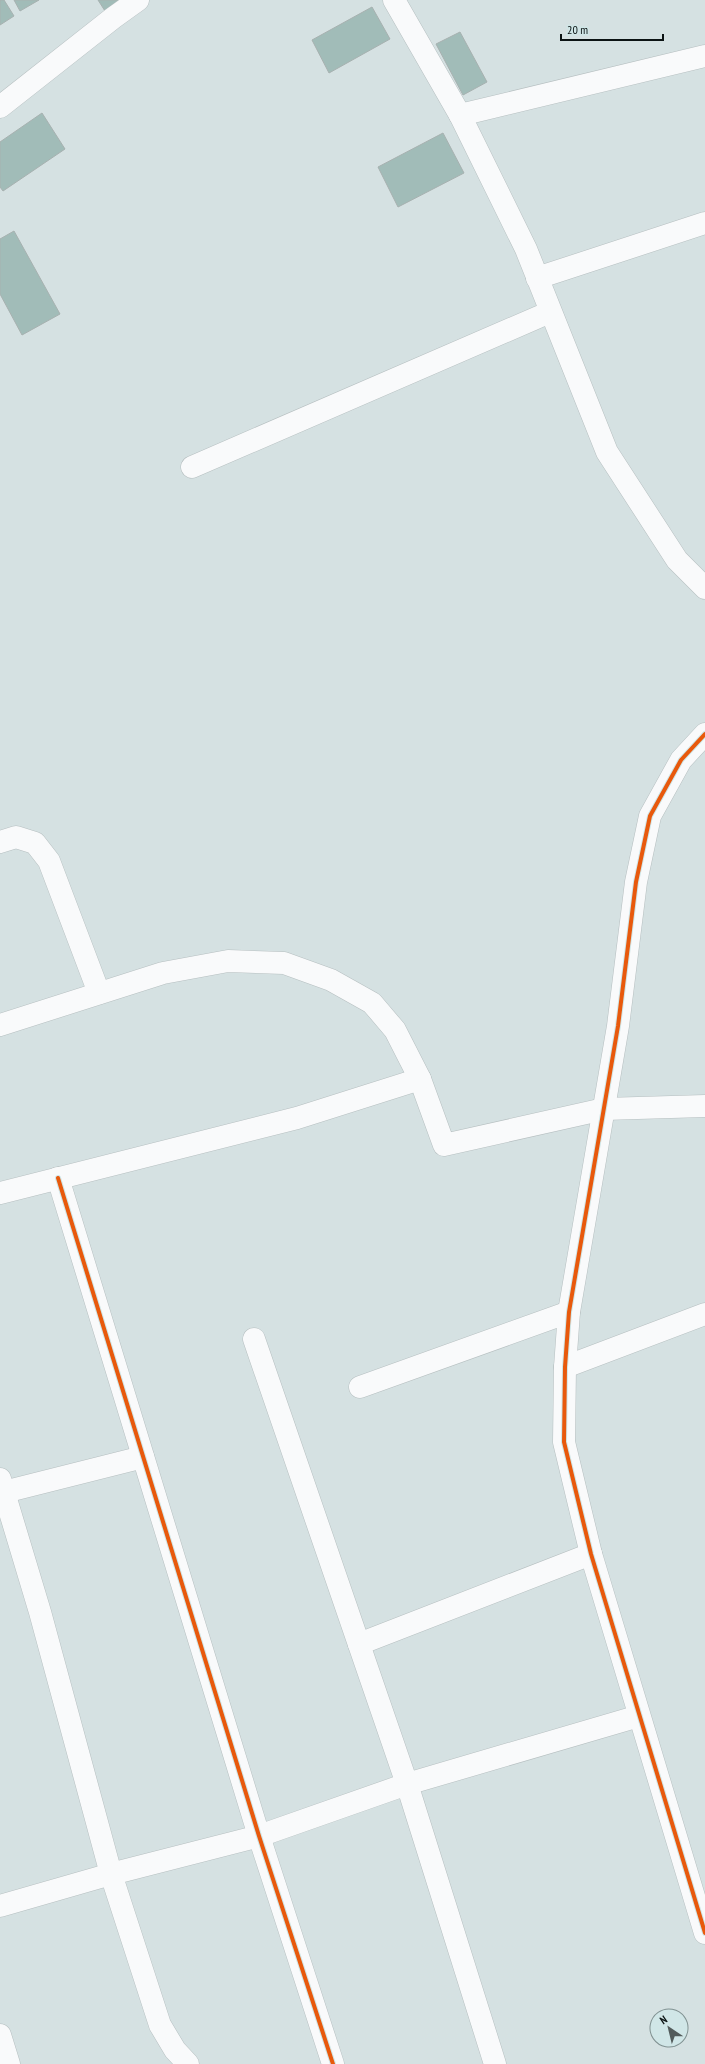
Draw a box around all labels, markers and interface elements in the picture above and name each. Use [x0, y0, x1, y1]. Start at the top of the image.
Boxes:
scale bar [561, 16, 663, 42]
text: 20 m [567, 22, 588, 37]
north arrow [649, 2008, 689, 2048]
text: N [657, 2012, 670, 2027]

